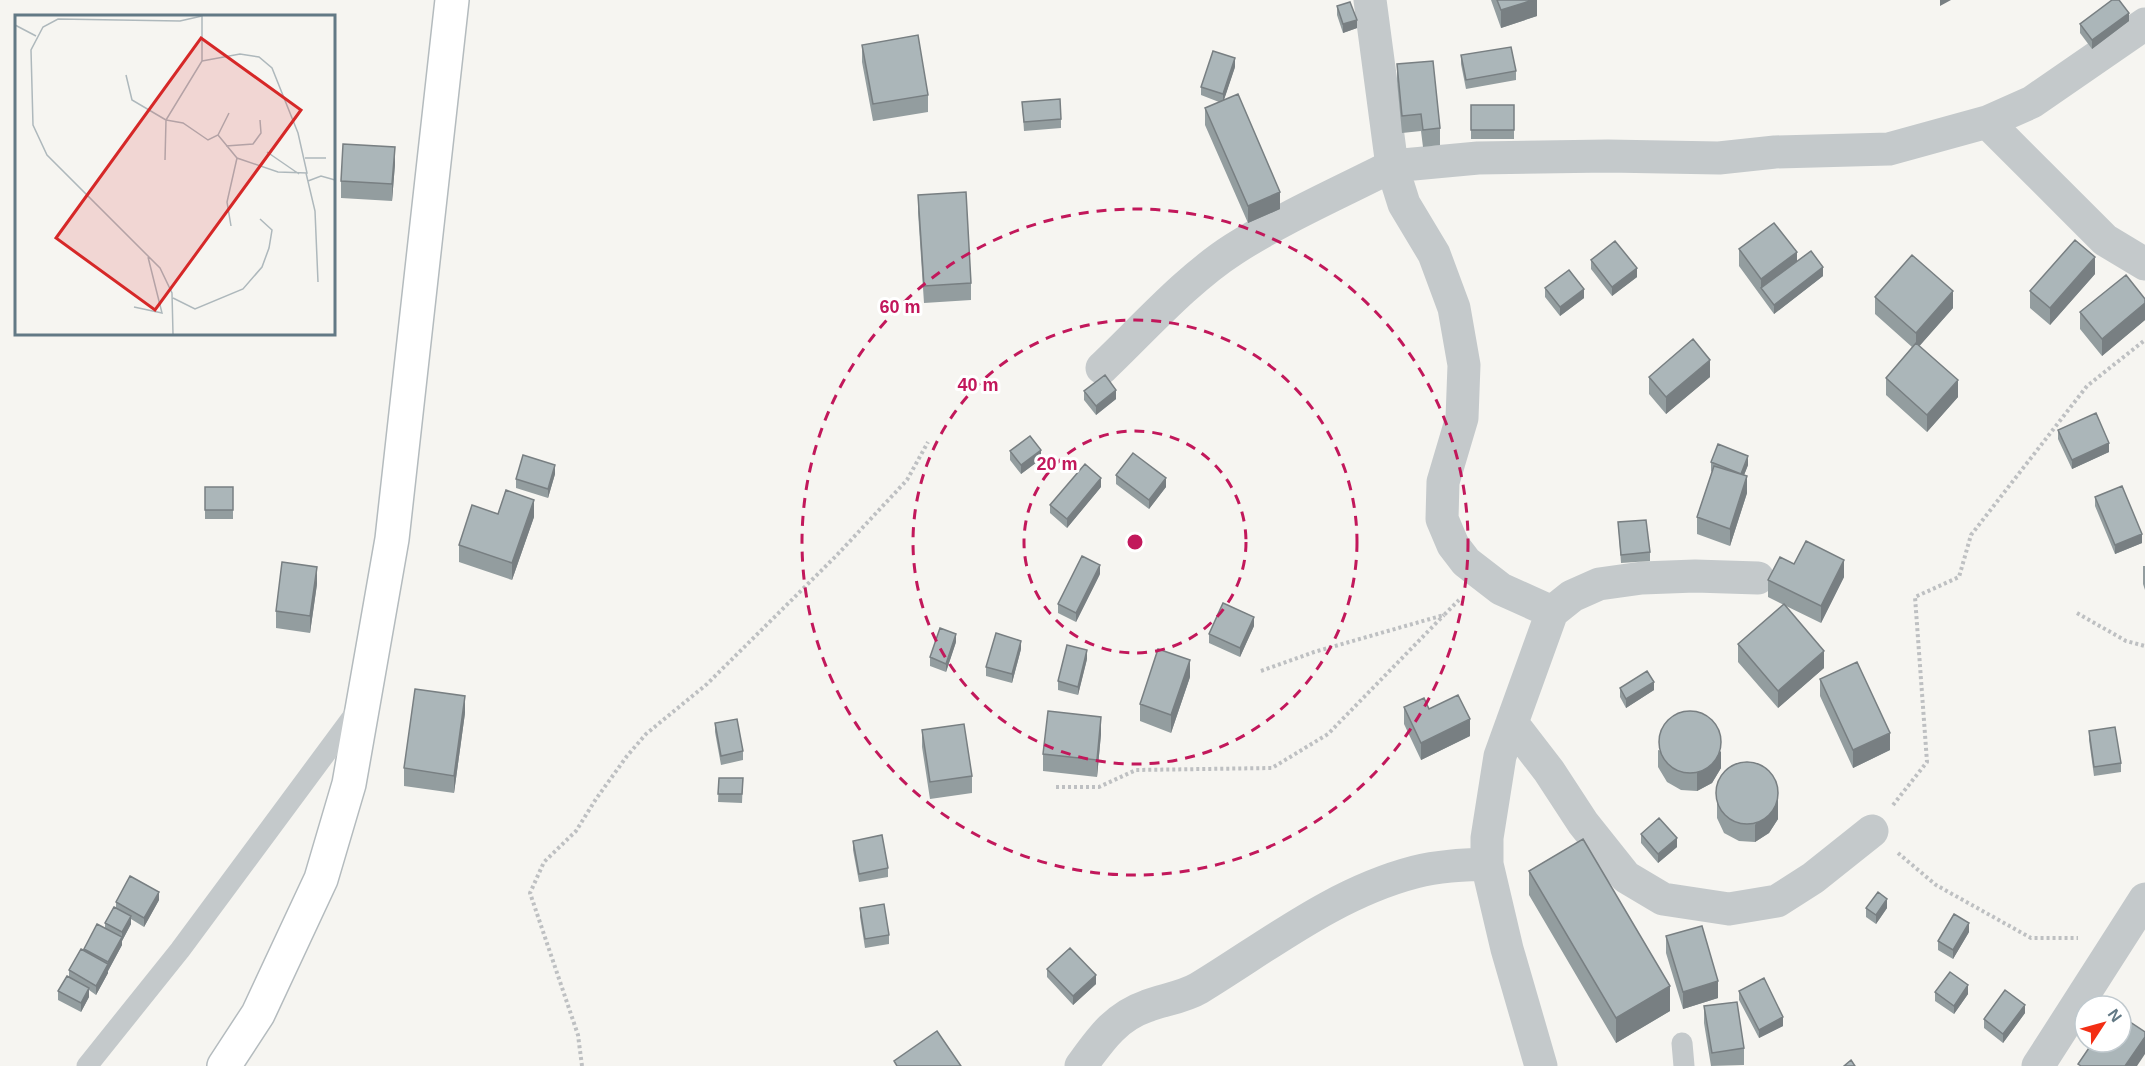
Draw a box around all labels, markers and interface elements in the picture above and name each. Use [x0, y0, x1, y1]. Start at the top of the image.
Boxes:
inset map [15, 15, 334, 334]
text: 60 m [879, 297, 921, 317]
text: 40 m [957, 375, 999, 395]
text: 20 m [1036, 454, 1078, 474]
centre of rings [1125, 532, 1145, 552]
north arrow [2073, 994, 2133, 1054]
text: N [2104, 1006, 2125, 1025]

